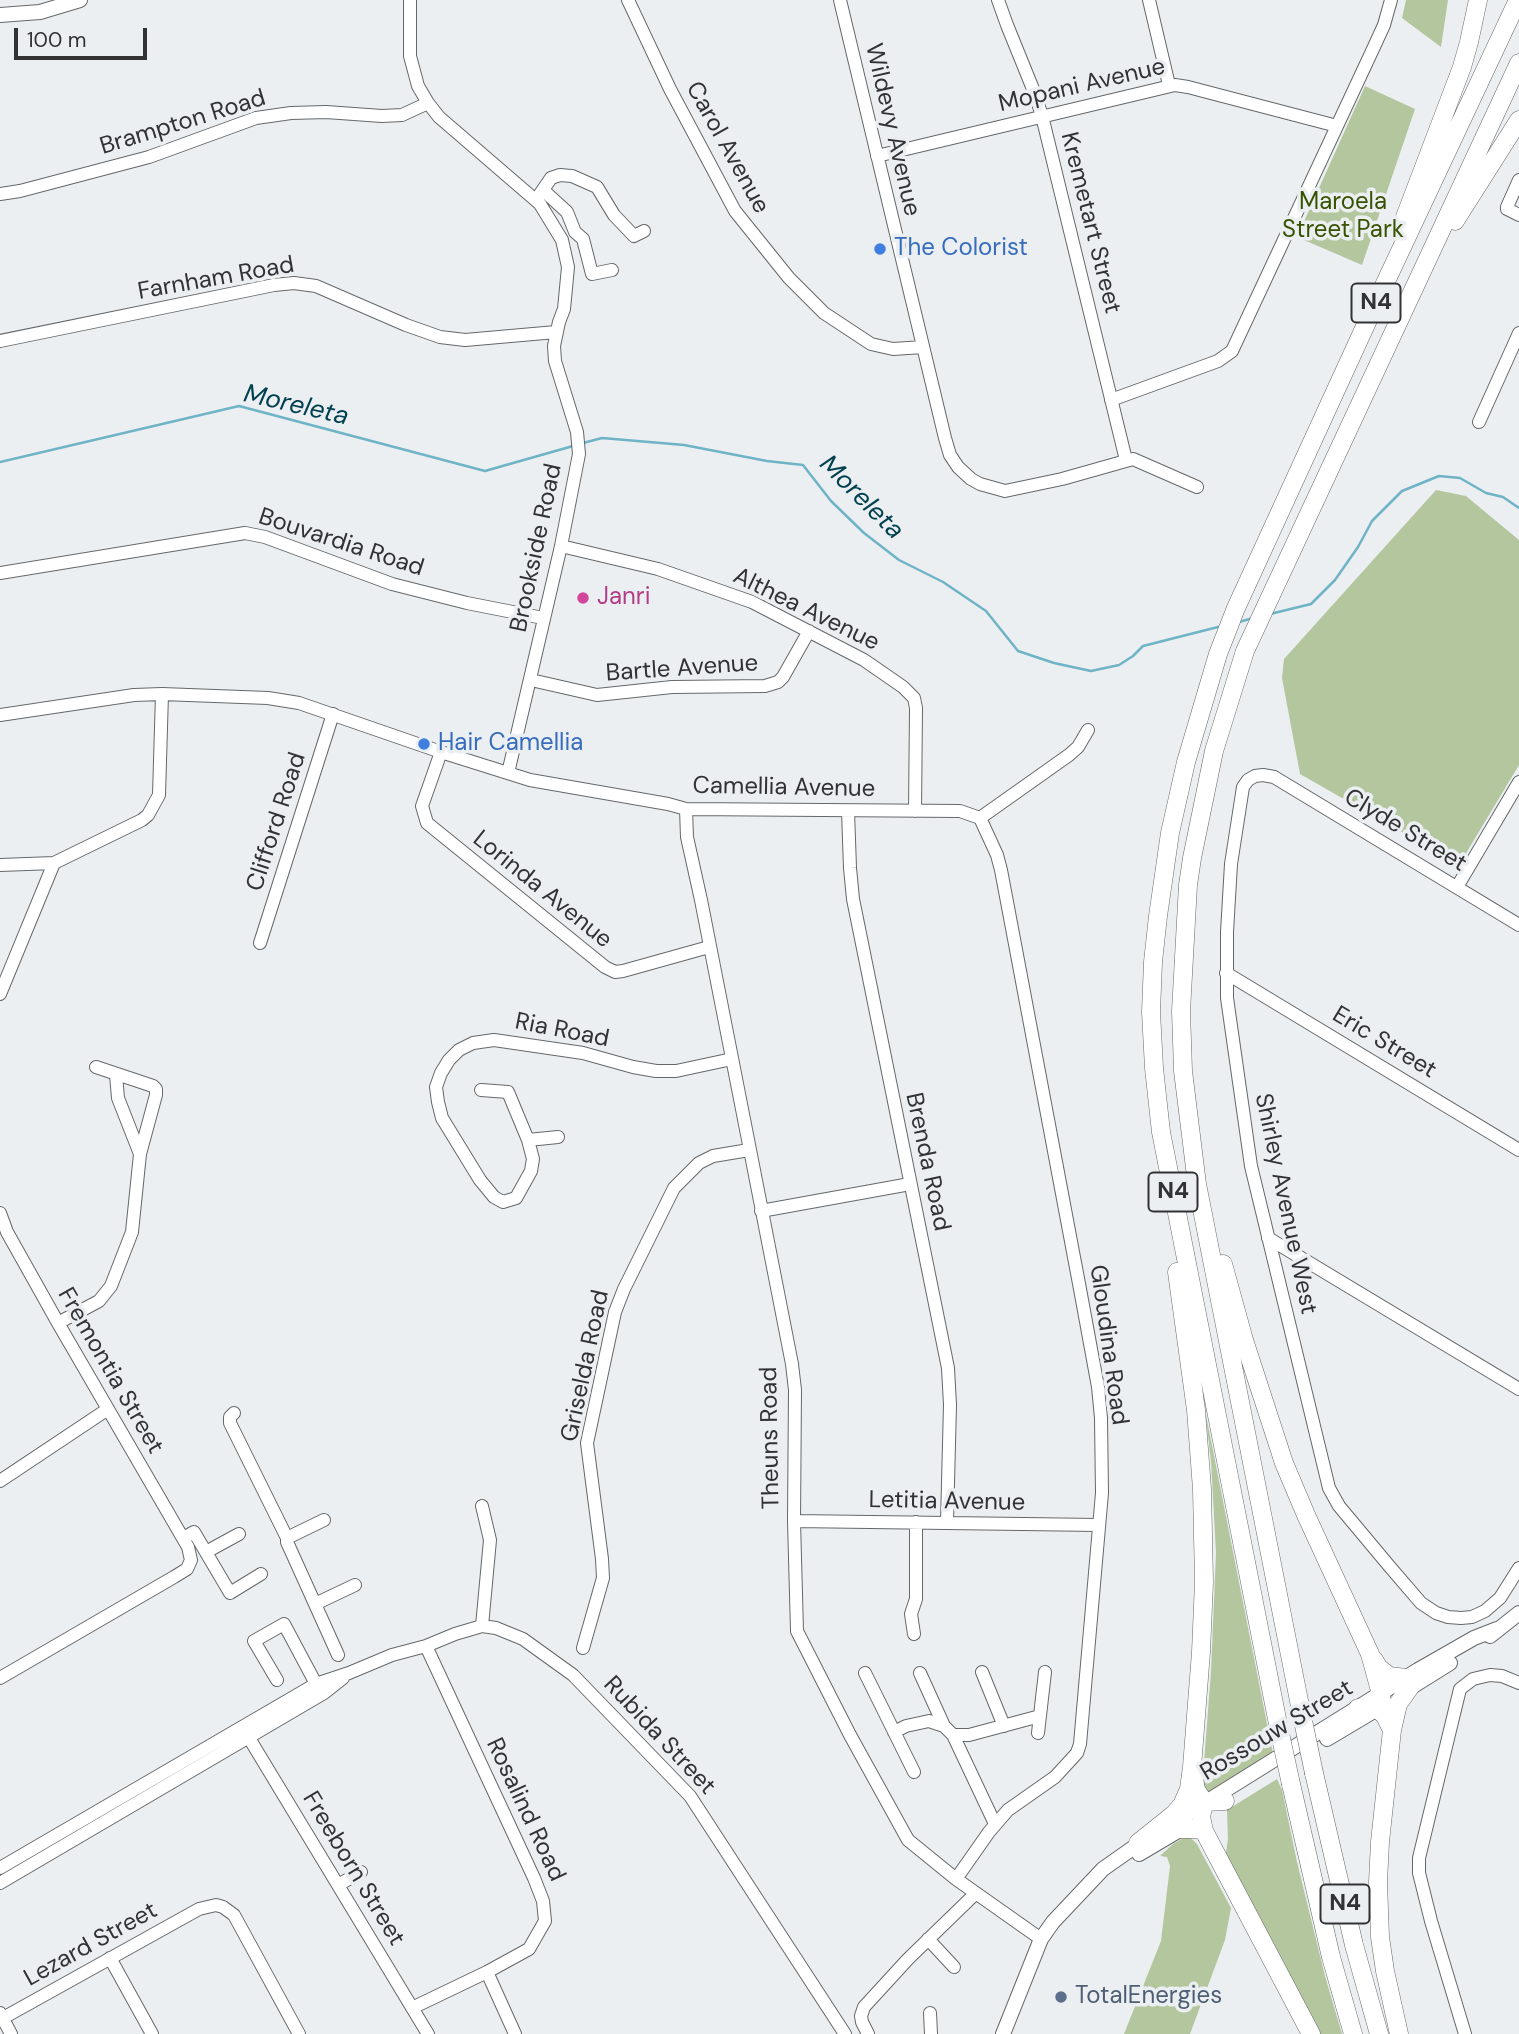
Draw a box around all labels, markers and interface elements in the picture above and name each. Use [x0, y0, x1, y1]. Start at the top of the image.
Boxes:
scale bar [18, 14, 150, 58]
text: 100 m [27, 26, 87, 54]
street label: Wildevy Avenue [858, 41, 926, 219]
street label: Mopani Avenue [996, 53, 1168, 119]
street label: Carol Avenue [679, 77, 775, 219]
street label: Brampton Road [97, 84, 269, 162]
street label: Kremetart Street [1054, 129, 1126, 317]
park label: Maroela Street Park [1282, 189, 1404, 245]
place label: The Colorist [894, 235, 1028, 263]
marker: The Colorist [872, 241, 888, 257]
street label: Farnham Road [136, 251, 296, 307]
road number: N4 [1352, 284, 1400, 322]
water label: Moreleta [241, 379, 351, 433]
water label: Moreleta [812, 449, 910, 547]
street label: Brookside Road [505, 461, 569, 635]
street label: Bouvardia Road [255, 503, 427, 583]
street label: Althea Avenue [728, 562, 884, 658]
place label: Janri [597, 584, 650, 612]
marker: Janri [575, 590, 591, 606]
street label: Bartle Avenue [605, 649, 759, 689]
place label: Hair Camellia [438, 730, 583, 758]
marker: Hair Camellia [416, 736, 432, 752]
street label: Clifford Road [241, 749, 313, 895]
street label: Camellia Avenue [692, 772, 876, 804]
street label: Clyde Street [1339, 783, 1471, 879]
street label: Lorinda Avenue [467, 825, 617, 955]
street label: Eric Street [1327, 1001, 1441, 1085]
street label: Ria Road [512, 1008, 612, 1054]
street label: Brenda Road [898, 1090, 956, 1234]
street label: Shirley Avenue West [1248, 1091, 1322, 1317]
road number: N4 [1148, 1172, 1198, 1212]
street label: Gloudina Road [1083, 1263, 1133, 1427]
street label: Fremontia Street [51, 1283, 169, 1459]
street label: Griselda Road [556, 1288, 616, 1444]
street label: Theuns Road [755, 1366, 787, 1510]
street label: Letitia Avenue [868, 1486, 1026, 1518]
street label: Rubida Street [597, 1671, 721, 1801]
street label: Rossouw Street [1196, 1674, 1358, 1788]
street label: Rosalind Road [479, 1734, 571, 1886]
street label: Freeborn Street [296, 1787, 410, 1951]
road number: N4 [1320, 1884, 1370, 1924]
street label: Lezard Street [19, 1897, 163, 1993]
place label: TotalEnergies [1075, 1983, 1222, 2011]
marker: TotalEnergies [1053, 1989, 1069, 2005]

